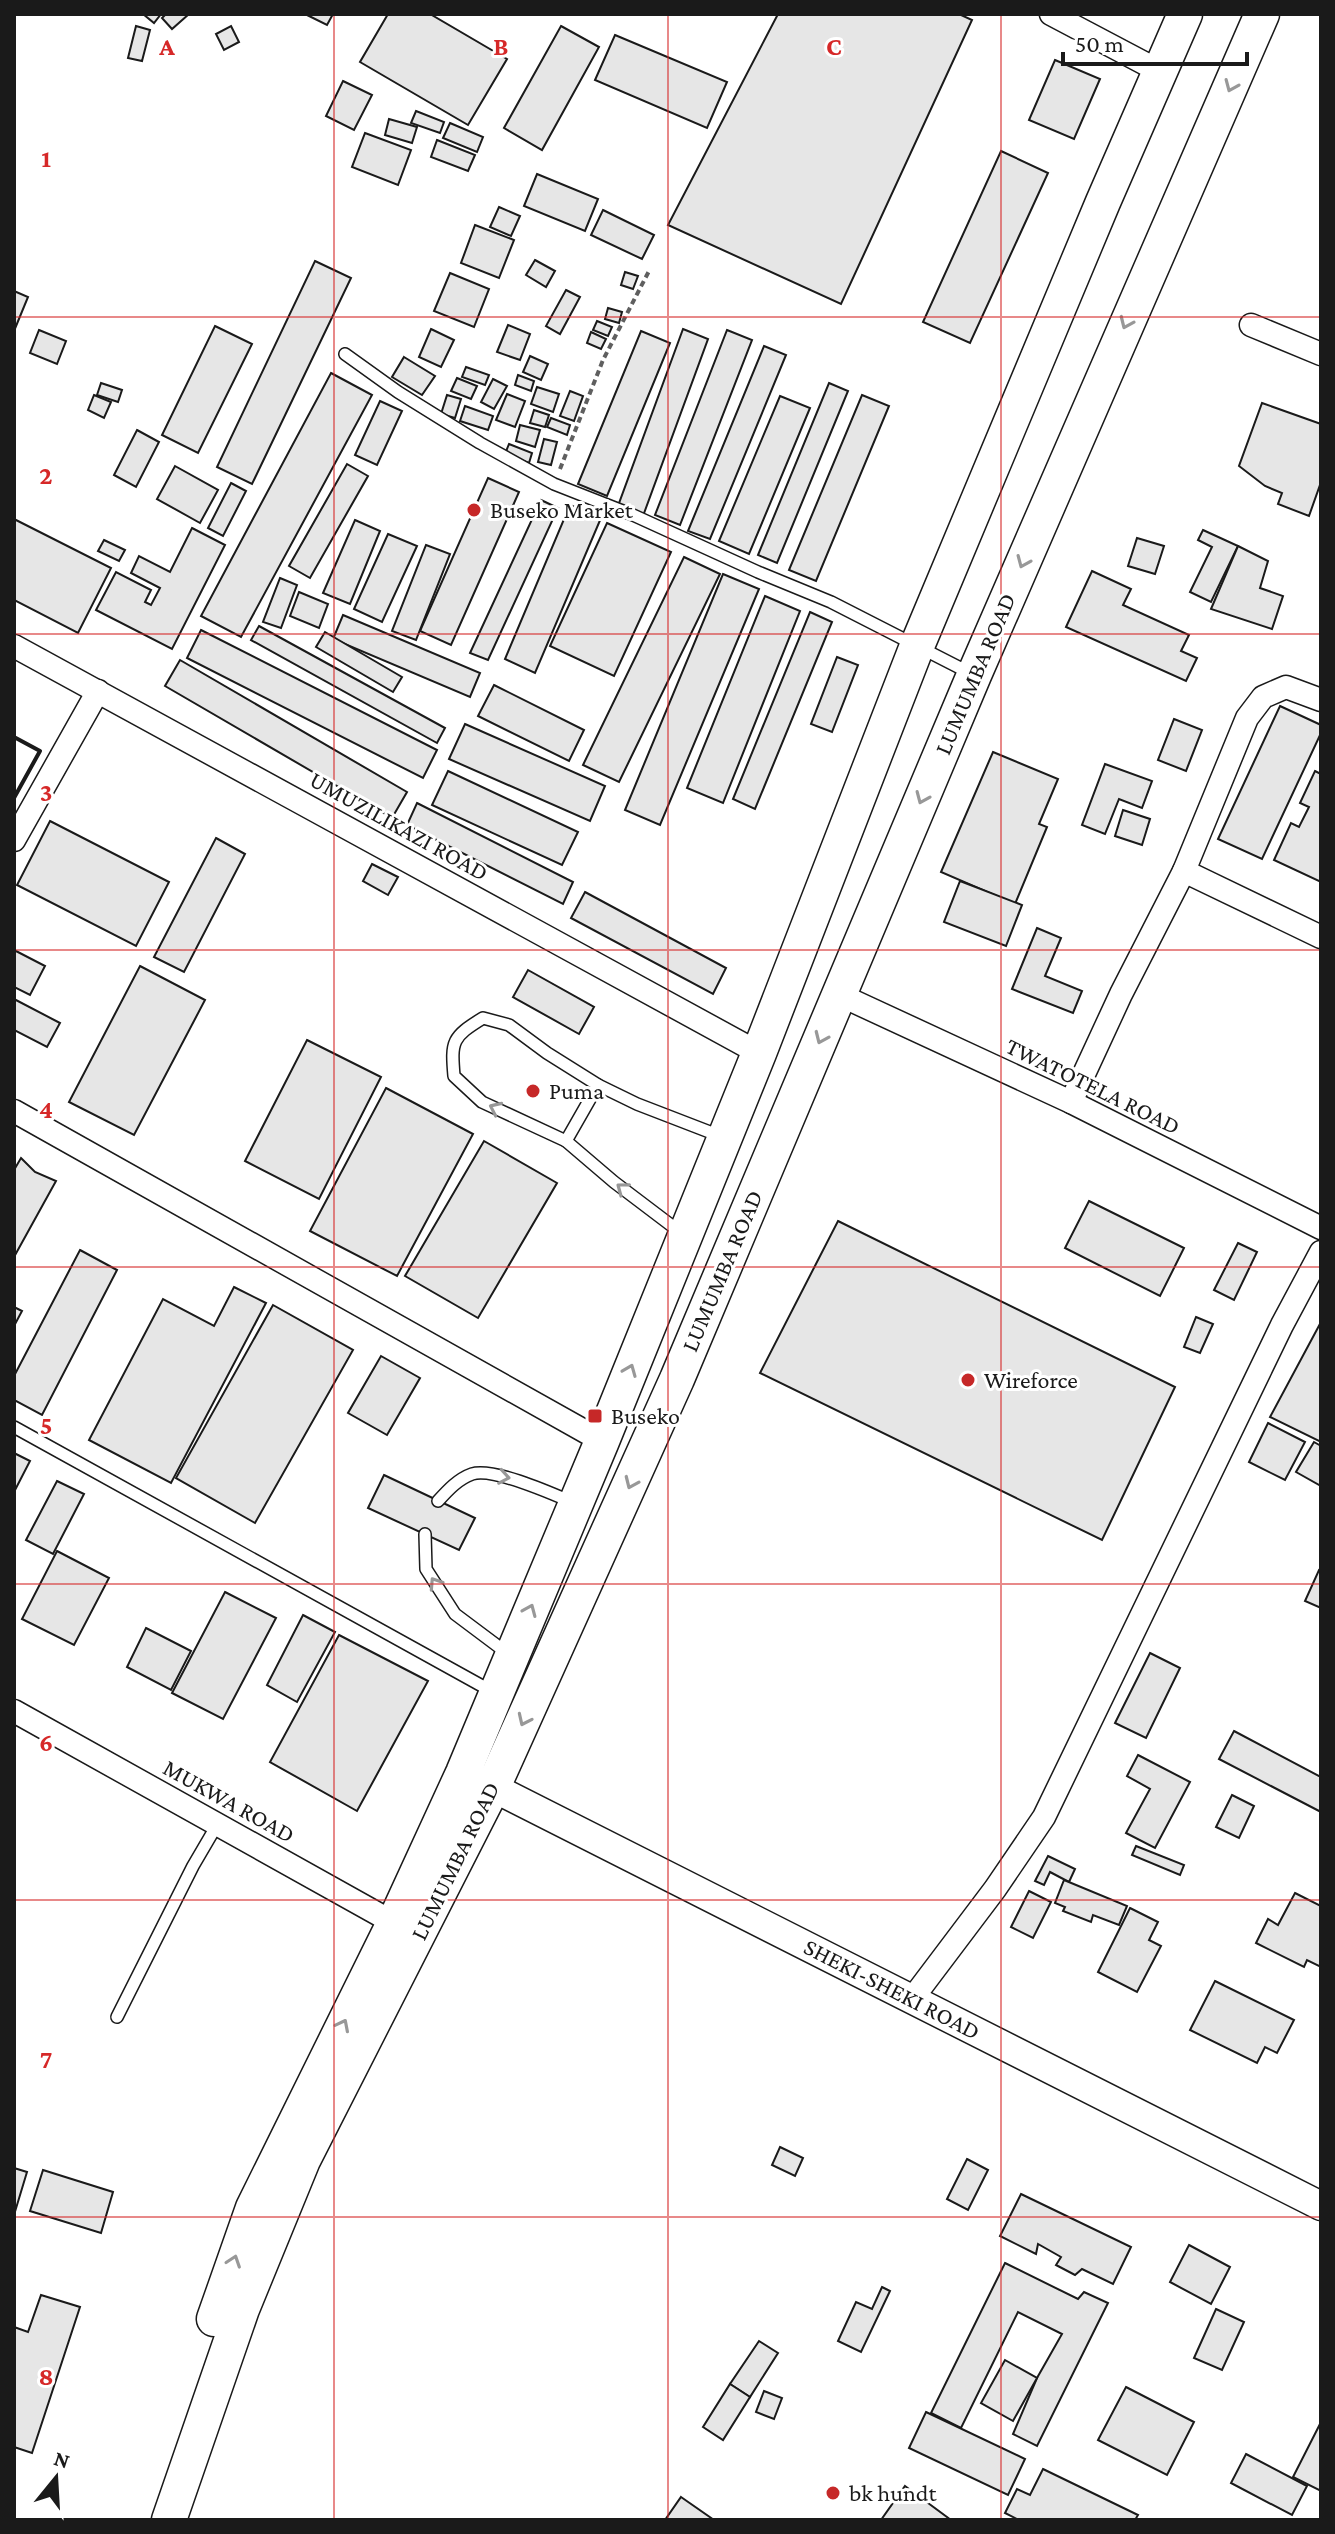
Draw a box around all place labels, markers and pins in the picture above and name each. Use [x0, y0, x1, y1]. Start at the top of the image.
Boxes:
place label: Buseko Market [490, 496, 634, 523]
marker: Buseko Market [465, 501, 483, 519]
place label: Puma [549, 1077, 604, 1104]
marker: Puma [524, 1082, 542, 1100]
place label: Wireforce [984, 1366, 1078, 1393]
marker: Wireforce [959, 1371, 977, 1389]
place label: Buseko [611, 1402, 680, 1429]
marker: Buseko [586, 1407, 604, 1425]
place label: bk hundt [849, 2479, 937, 2506]
marker: bk hundt [824, 2484, 842, 2502]

